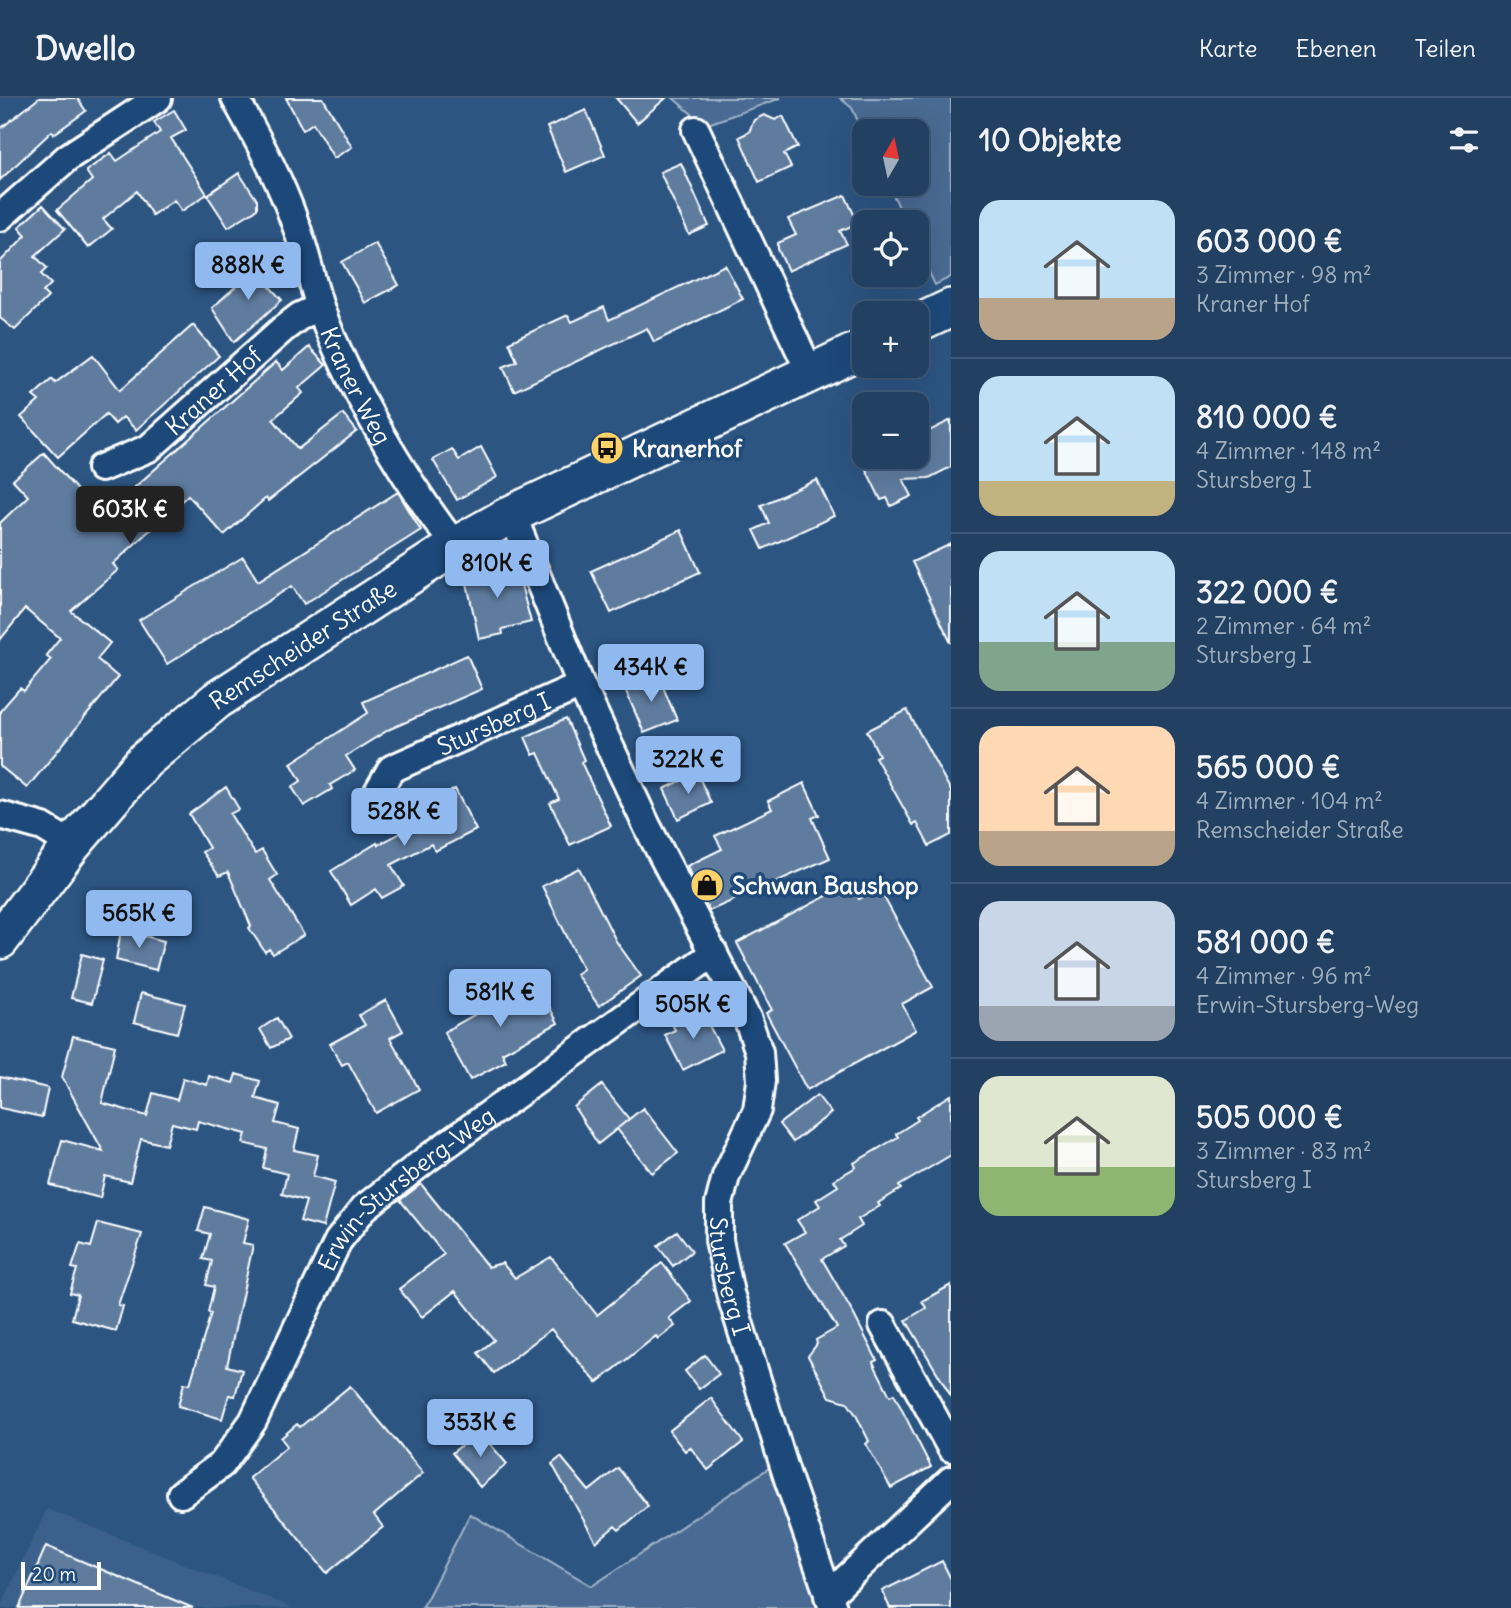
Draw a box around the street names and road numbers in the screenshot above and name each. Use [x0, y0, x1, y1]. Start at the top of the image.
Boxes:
street label: Kraner Weg [314, 322, 399, 450]
street label: Kraner Hof [159, 339, 269, 442]
street label: Remscheider Straße [203, 573, 402, 716]
street label: Stursberg I [432, 685, 555, 762]
street label: Erwin-Stursberg-Weg [311, 1100, 500, 1276]
street label: Stursberg I [704, 1217, 757, 1339]

